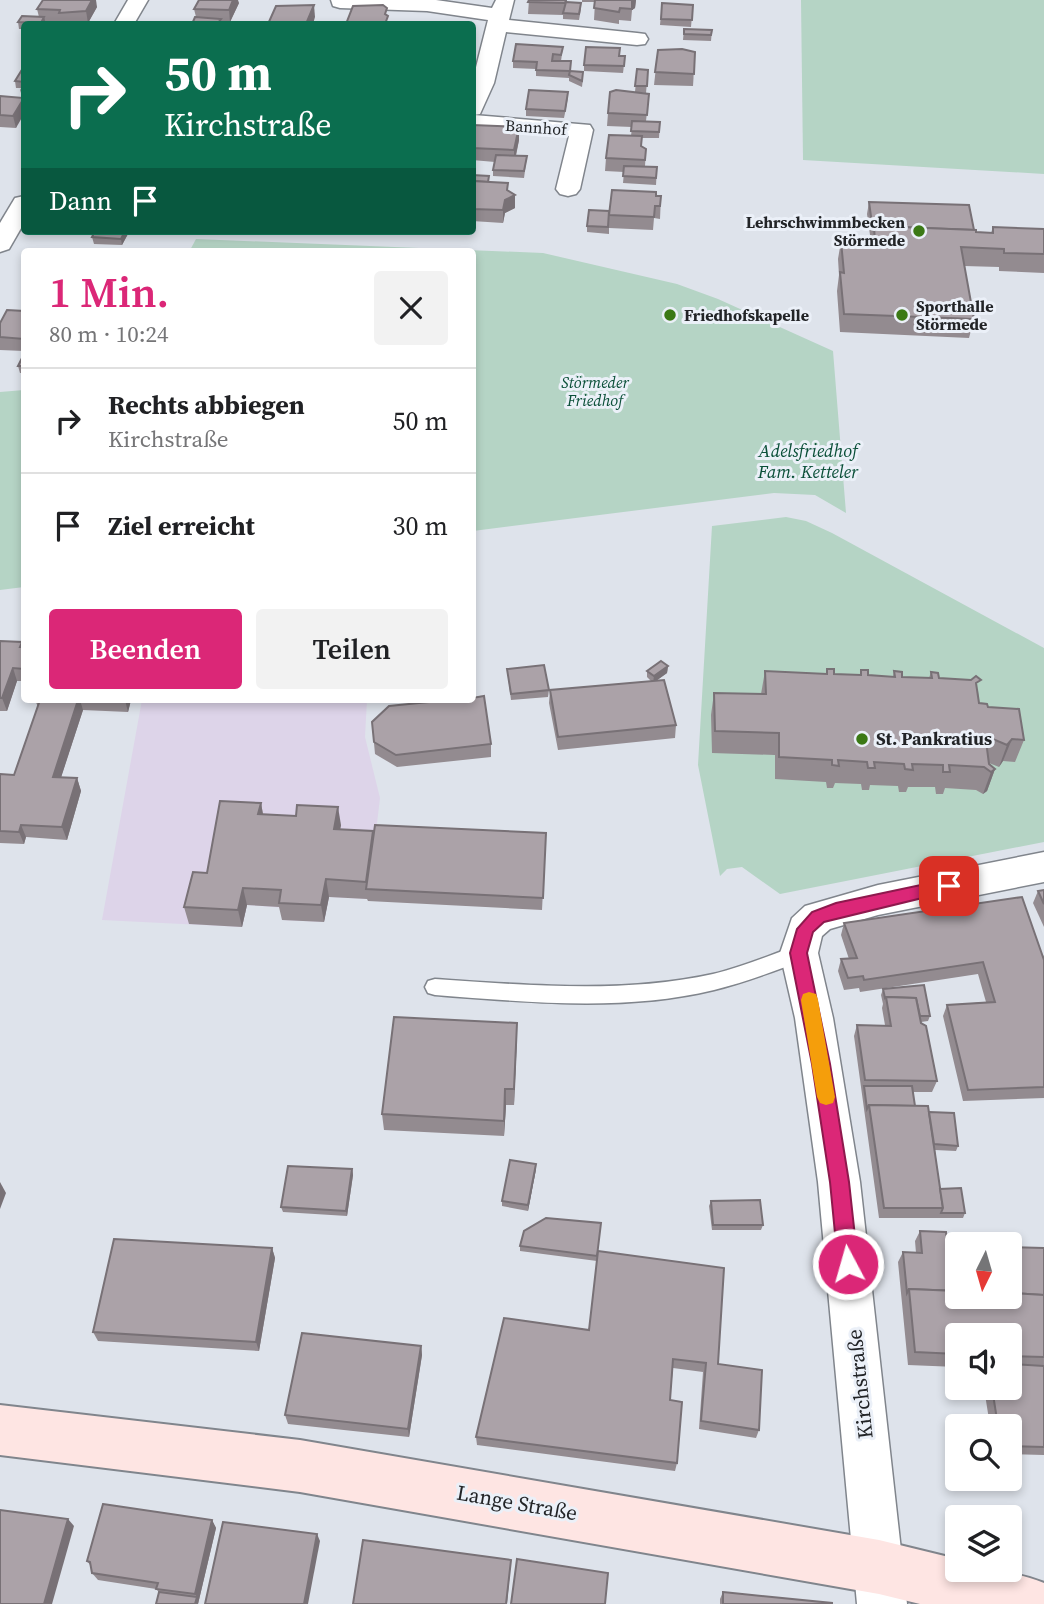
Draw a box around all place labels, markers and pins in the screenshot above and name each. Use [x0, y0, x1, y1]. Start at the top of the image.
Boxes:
place label: Lehrschwimmbecken Störmede [746, 211, 905, 251]
marker: Lehrschwimmbecken Störmede [911, 223, 927, 239]
place label: Sporthalle Störmede [916, 295, 994, 335]
place label: Friedhofskapelle [684, 304, 809, 326]
marker: Friedhofskapelle [662, 307, 678, 323]
marker: Sporthalle Störmede [894, 307, 910, 323]
place label: St. Pankratius [876, 726, 992, 751]
marker: St. Pankratius [854, 731, 870, 747]
pin [919, 856, 979, 916]

